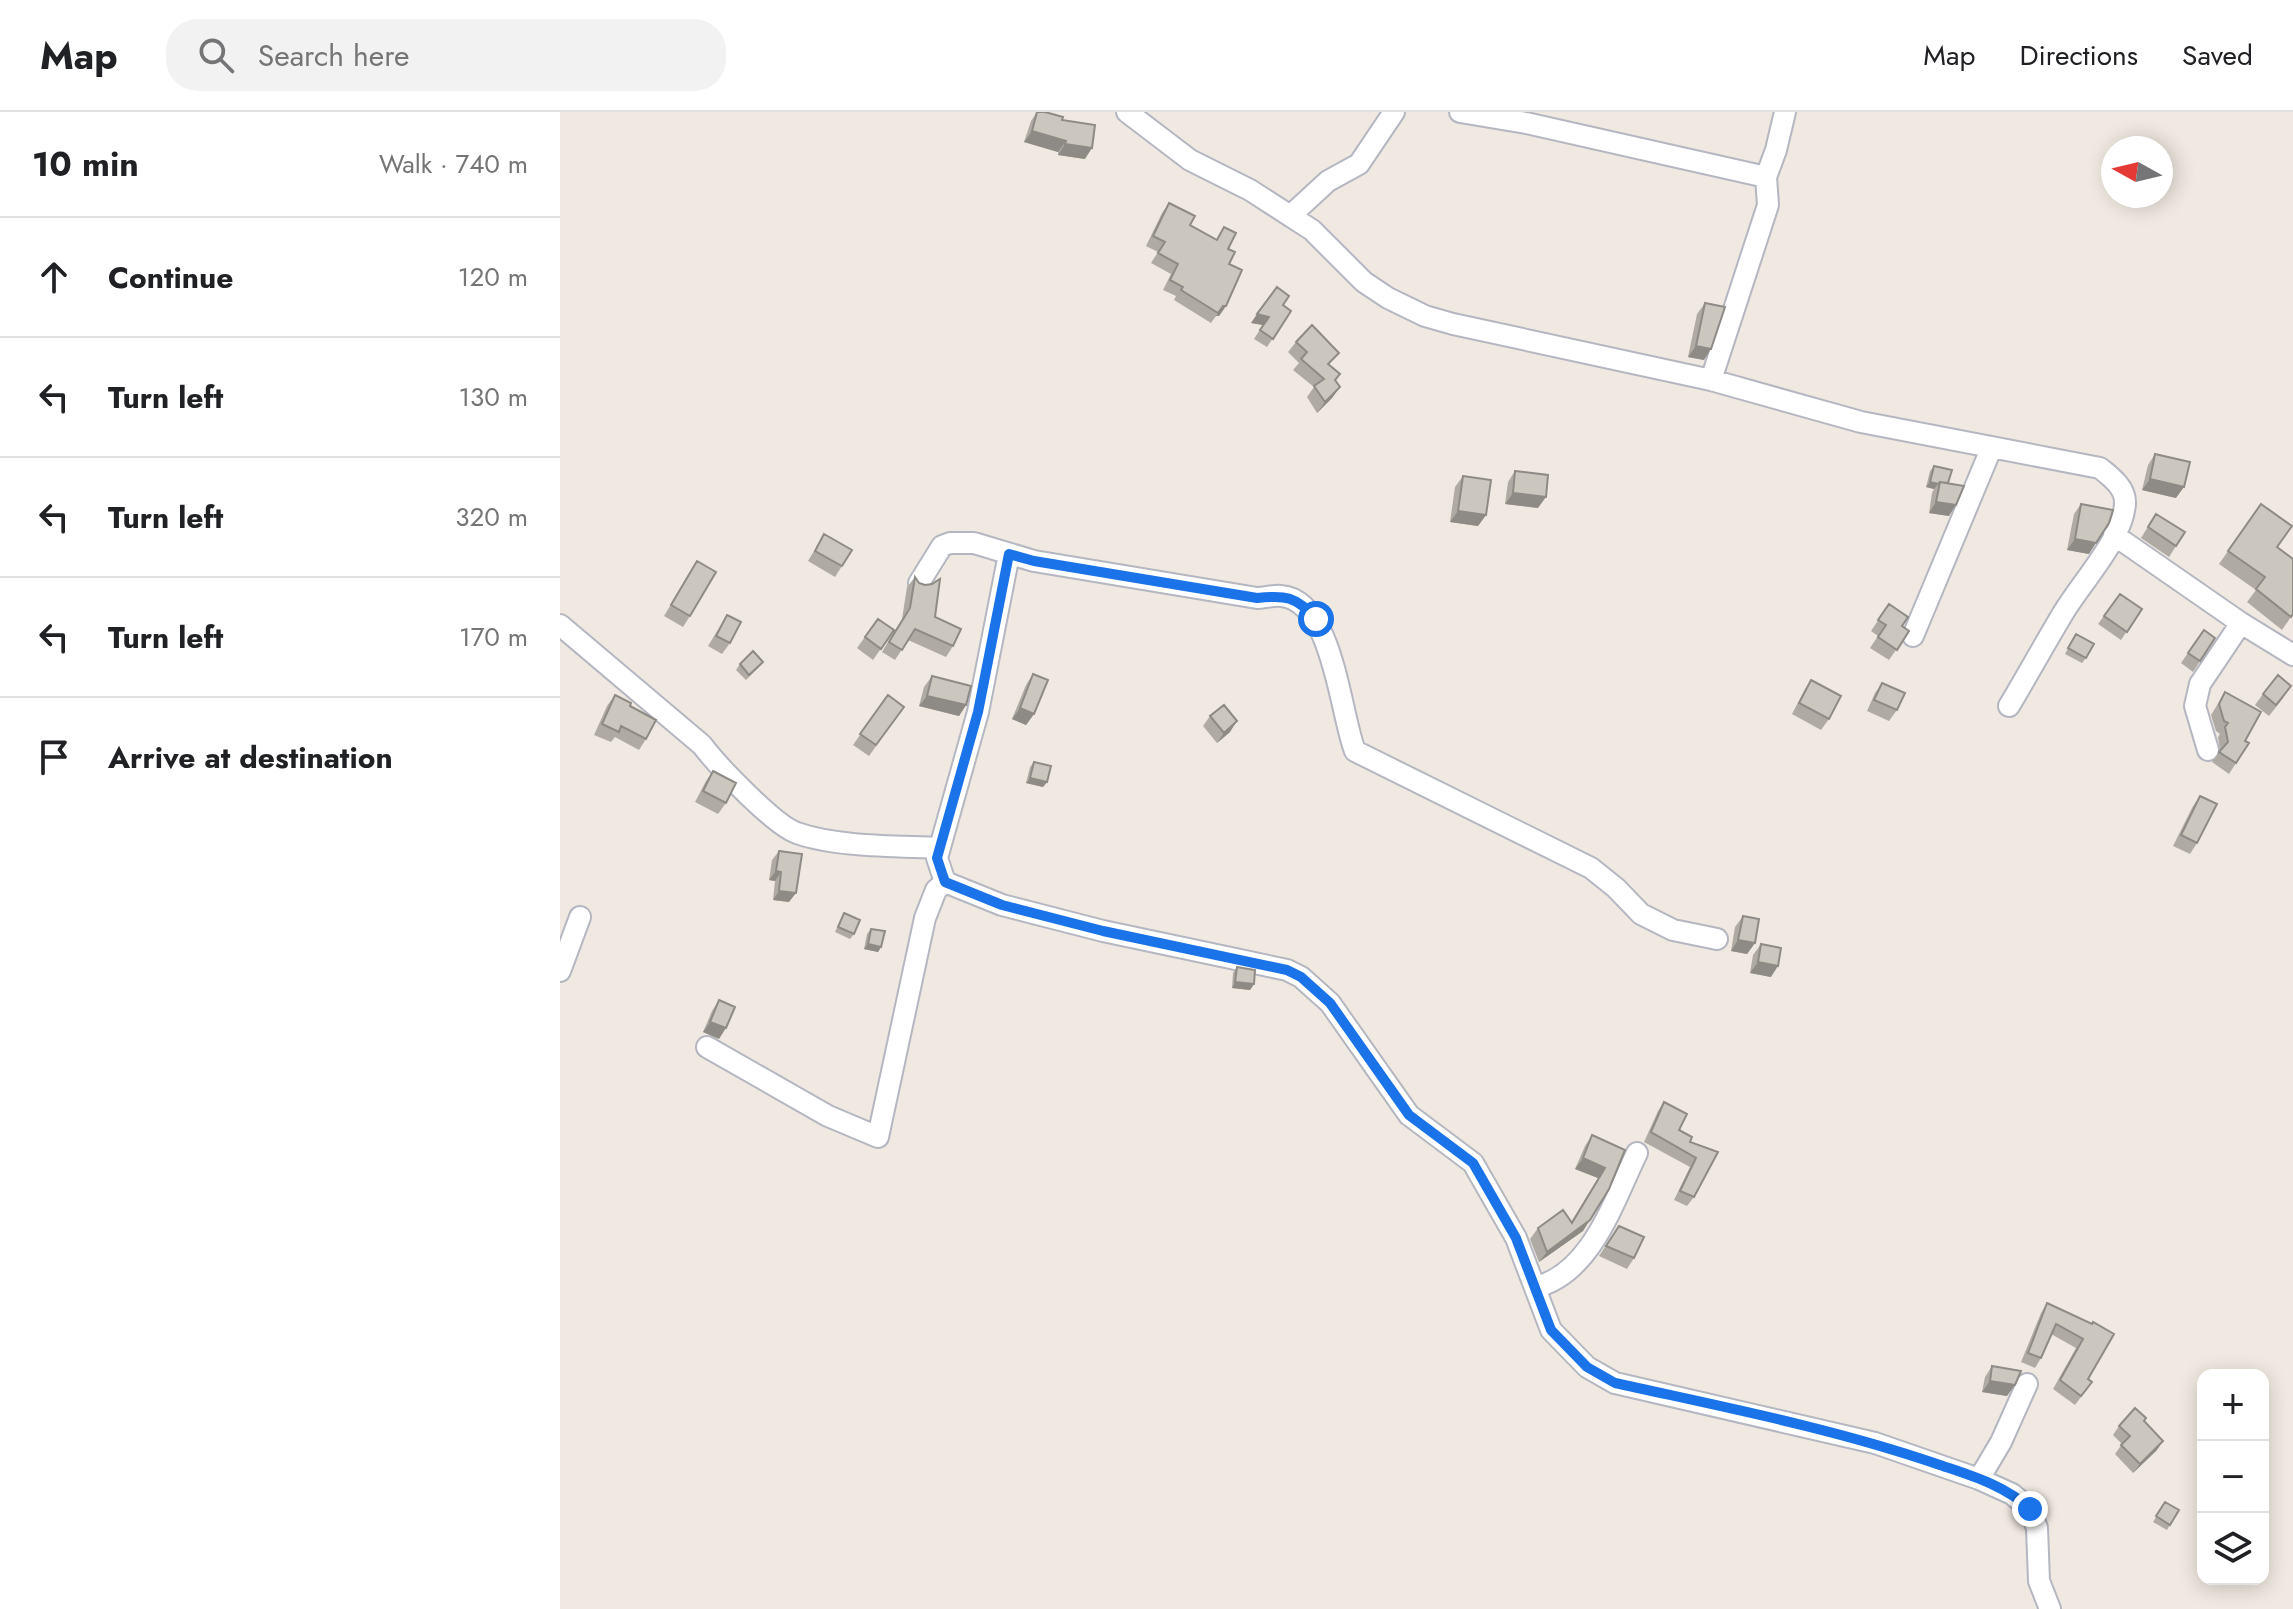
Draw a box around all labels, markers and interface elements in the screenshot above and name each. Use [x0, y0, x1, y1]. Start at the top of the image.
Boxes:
search box [166, 19, 726, 91]
text: Map [40, 28, 118, 83]
icon: search [194, 33, 238, 77]
text: Search here [258, 34, 410, 77]
text: Map [1923, 35, 1975, 76]
text: Directions [2019, 35, 2138, 76]
text: Saved [2182, 35, 2253, 76]
north arrow [2101, 136, 2173, 208]
text: 10 min [32, 140, 139, 189]
text: Walk · 740 m [379, 145, 528, 183]
icon: ahead [32, 255, 76, 299]
text: Continue [108, 256, 234, 299]
text: 120 m [458, 258, 528, 296]
icon: left [32, 375, 76, 419]
text: Turn left [108, 376, 223, 419]
text: 130 m [458, 378, 528, 416]
icon: left [32, 495, 76, 539]
text: Turn left [108, 496, 223, 539]
text: 320 m [455, 498, 528, 536]
route start [1298, 601, 1334, 637]
icon: left [32, 615, 76, 659]
text: Turn left [108, 616, 223, 659]
text: 170 m [459, 618, 528, 656]
icon: arrive [32, 735, 76, 779]
text: Arrive at destination [108, 736, 393, 779]
map controls [2197, 1369, 2269, 1585]
button: + [2197, 1369, 2269, 1441]
button: − [2197, 1441, 2269, 1513]
route end [2012, 1491, 2048, 1527]
button: layers [2197, 1513, 2269, 1585]

